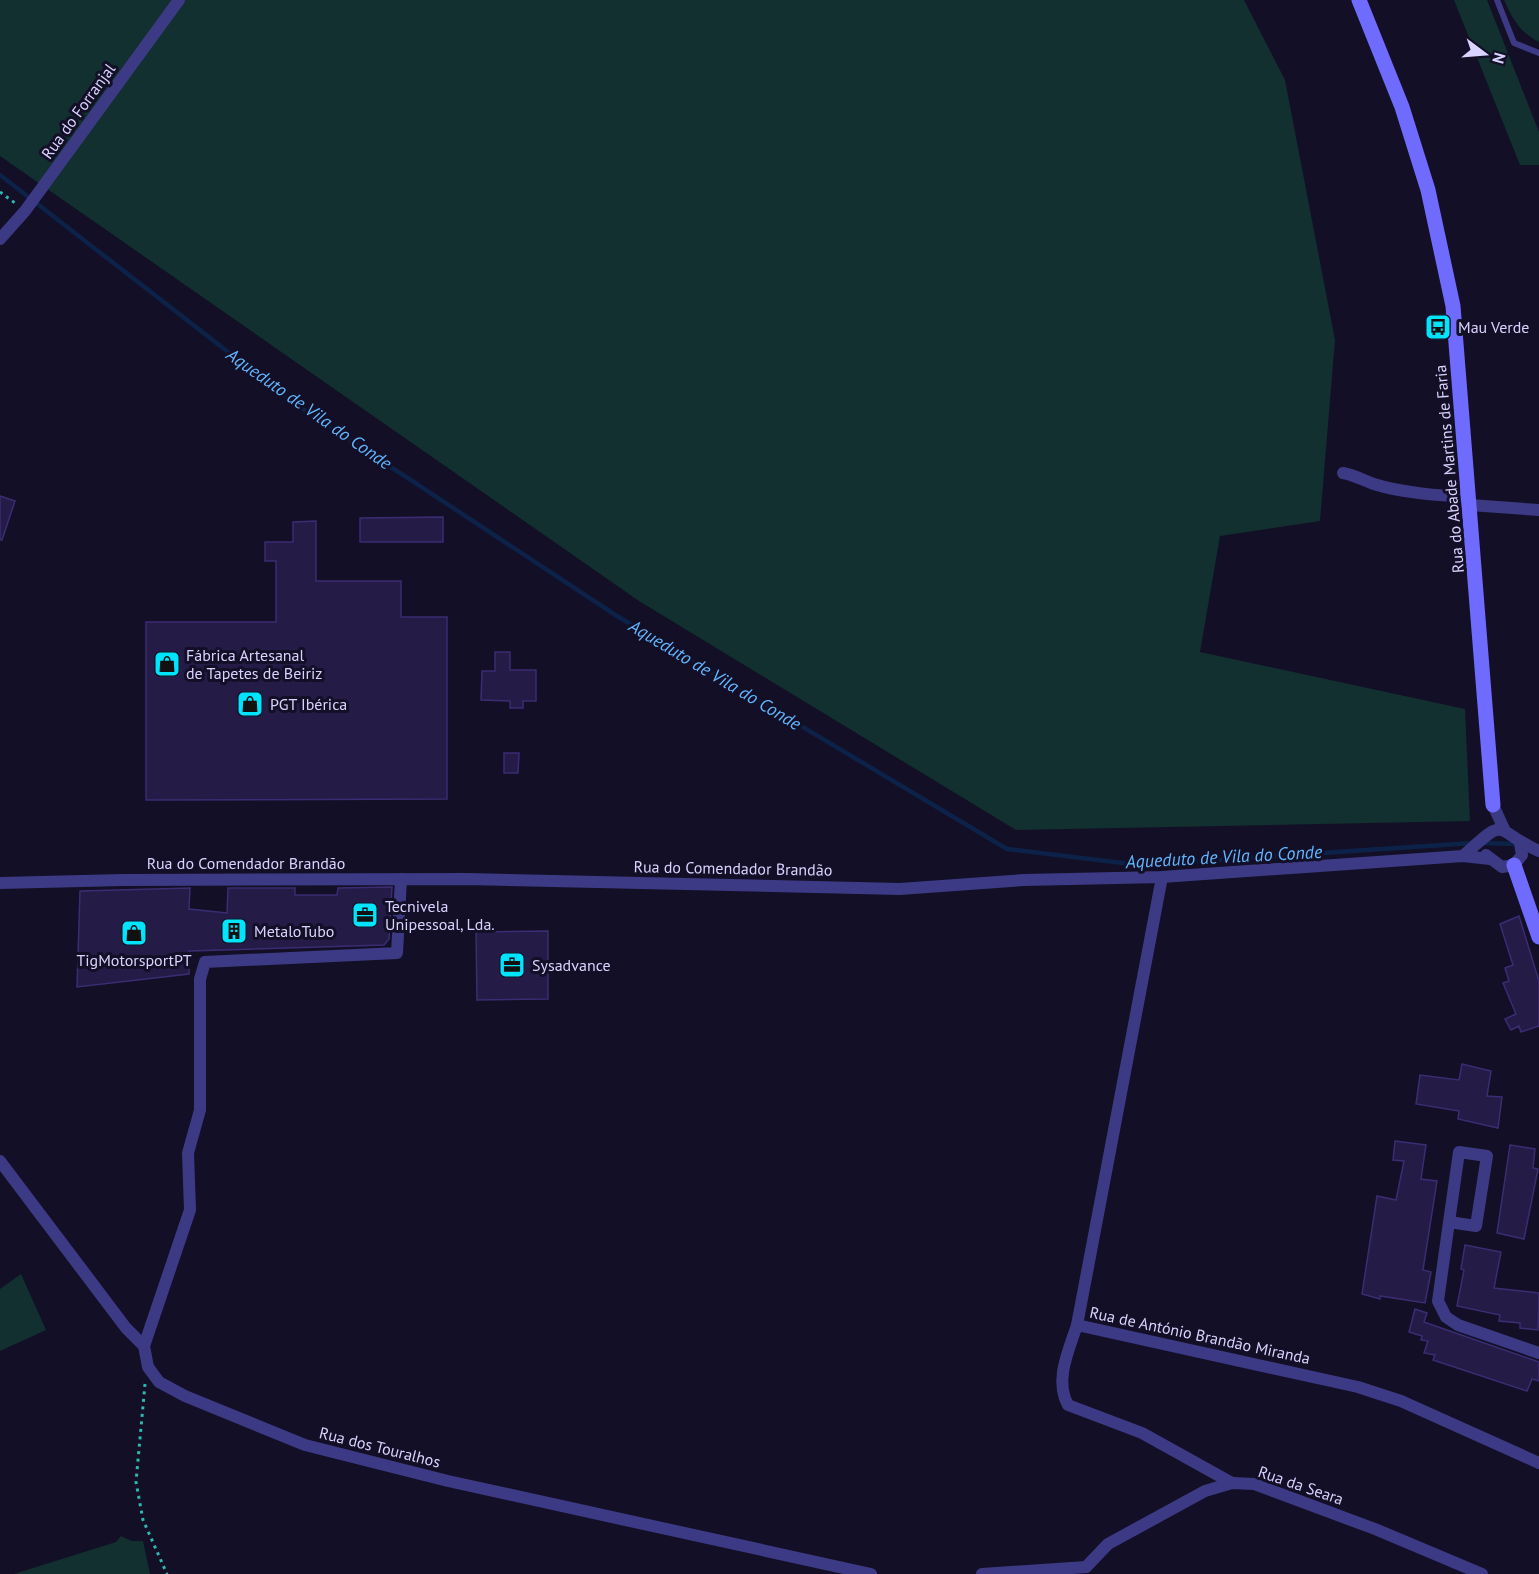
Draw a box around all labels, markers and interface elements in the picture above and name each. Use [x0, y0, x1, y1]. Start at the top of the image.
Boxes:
north arrow [1455, 24, 1515, 84]
text: N [1488, 50, 1510, 66]
street label: Rua do Forranjal [37, 59, 119, 163]
bus stop icon: Mau Verde [1423, 312, 1453, 342]
place label: Mau Verde [1458, 317, 1529, 337]
water label: Aqueduto de Vila do Conde [221, 342, 397, 475]
street label: Rua do Abade Martins de Faria [1430, 364, 1468, 574]
water label: Aqueduto de Vila do Conde [624, 614, 806, 735]
place label: Fábrica Artesanal de Tapetes de Beiriz [186, 645, 322, 683]
shop icon: Fábrica Artesanal de Tapetes de Beiriz [152, 649, 182, 679]
shop icon: PGT Ibérica [235, 689, 265, 719]
place label: PGT Ibérica [270, 694, 347, 714]
water label: Aqueduto de Vila do Conde [1124, 840, 1324, 873]
street label: Rua do Comendador Brandão [147, 853, 345, 873]
street label: Rua do Comendador Brandão [633, 856, 833, 880]
place label: Tecnivela Unipessoal, Lda. [385, 896, 495, 934]
office icon: Tecnivela Unipessoal, Lda. [350, 900, 380, 930]
building icon: MetaloTubo [219, 916, 249, 946]
shop icon: TigMotorsportPT [119, 918, 149, 948]
place label: MetaloTubo [254, 921, 334, 941]
place label: TigMotorsportPT [76, 950, 192, 970]
office icon: Sysadvance [497, 950, 527, 980]
place label: Sysadvance [532, 955, 611, 975]
street label: Rua de António Brandão Miranda [1088, 1302, 1312, 1368]
street label: Rua dos Touralhos [317, 1422, 443, 1472]
street label: Rua da Seara [1256, 1461, 1346, 1509]

